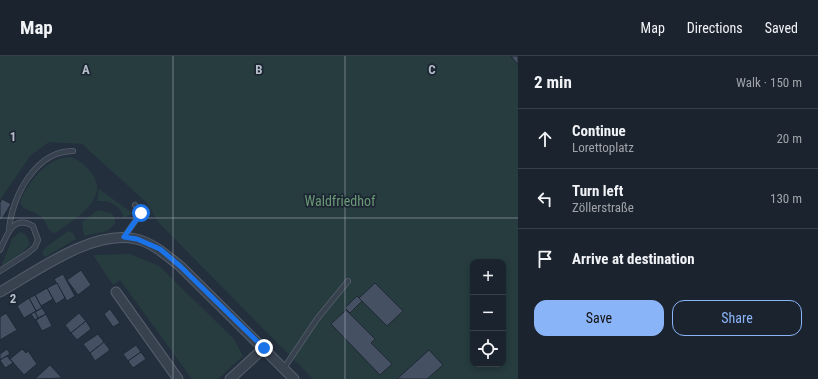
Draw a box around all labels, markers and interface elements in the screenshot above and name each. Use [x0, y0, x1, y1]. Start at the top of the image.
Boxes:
text: Map [20, 16, 53, 39]
text: Map [641, 20, 665, 36]
text: Directions [687, 20, 743, 36]
text: Saved [765, 20, 798, 36]
text: A [82, 62, 90, 77]
text: B [255, 62, 263, 77]
text: C [428, 62, 436, 77]
text: 2 min [534, 72, 572, 92]
text: Walk · 150 m [736, 75, 802, 90]
text: Continue [572, 122, 626, 140]
icon: ahead [534, 128, 556, 150]
text: 1 [10, 129, 16, 144]
text: 20 m [776, 131, 802, 146]
text: Lorettoplatz [572, 140, 634, 155]
text: Turn left [572, 182, 623, 200]
icon: left [534, 188, 556, 210]
text: 130 m [770, 191, 802, 206]
park label: Waldfriedhof [305, 193, 376, 209]
text: Zöllerstraße [572, 200, 634, 215]
route start [132, 204, 150, 222]
icon: arrive [534, 248, 556, 270]
text: Arrive at destination [572, 250, 695, 268]
map controls [470, 259, 506, 367]
button: + [470, 259, 506, 295]
text: 2 [10, 291, 17, 306]
button: − [470, 295, 506, 331]
button: Save [534, 300, 664, 336]
button: Share [672, 300, 802, 336]
button: locate [470, 331, 506, 367]
route end [255, 339, 273, 357]

